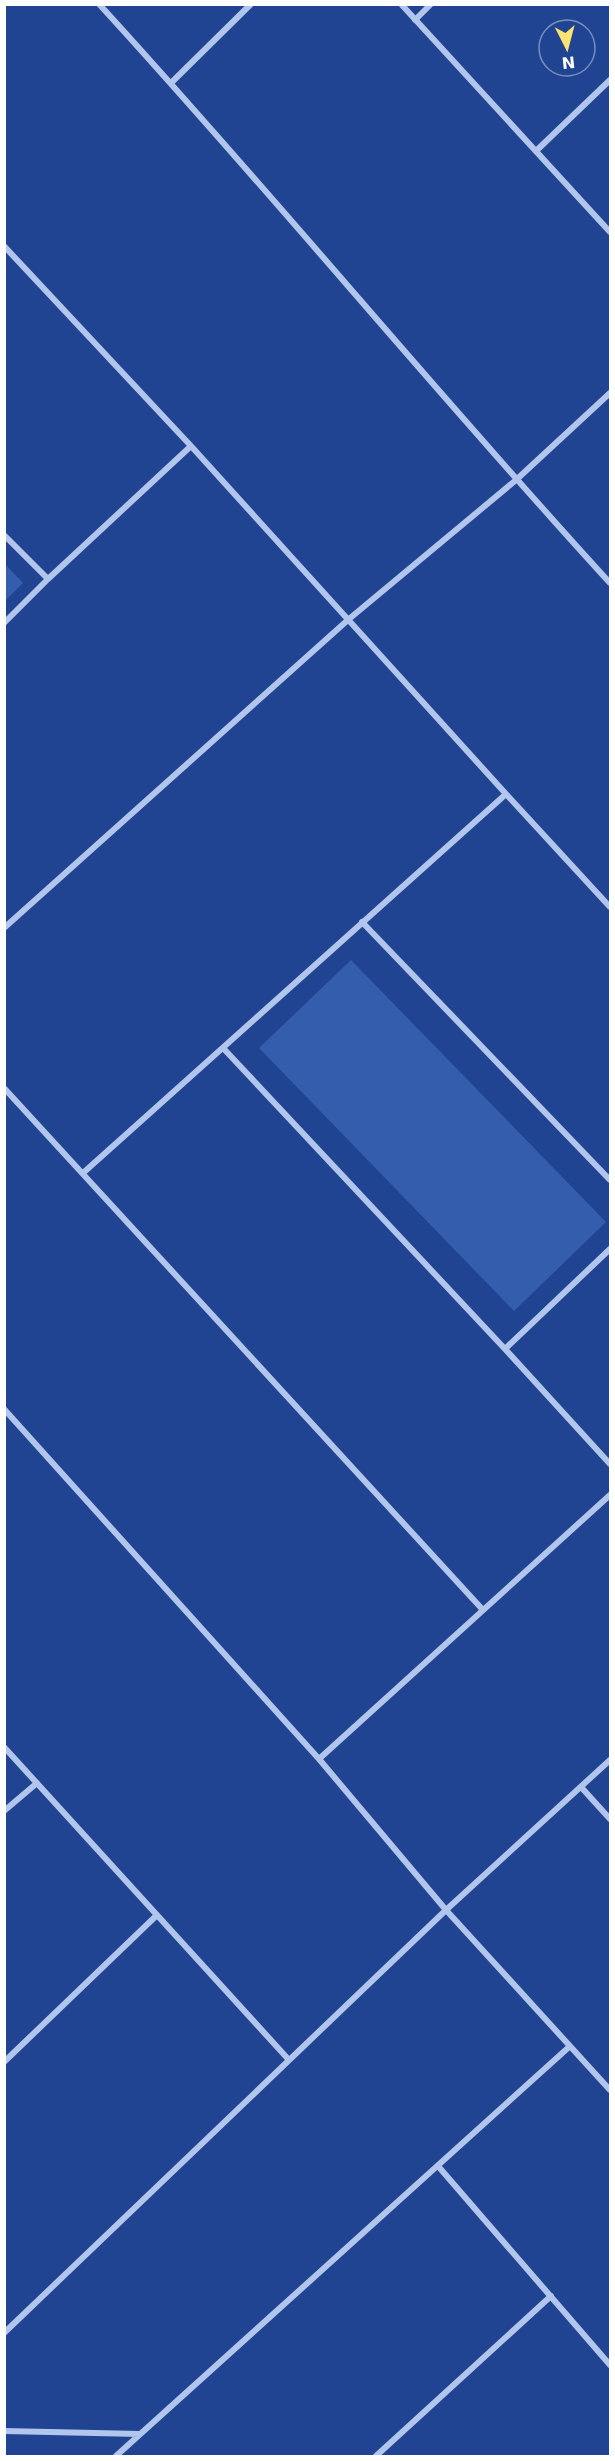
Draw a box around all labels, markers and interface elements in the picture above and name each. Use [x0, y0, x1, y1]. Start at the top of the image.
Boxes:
north arrow [537, 18, 597, 78]
text: N [561, 52, 576, 73]

